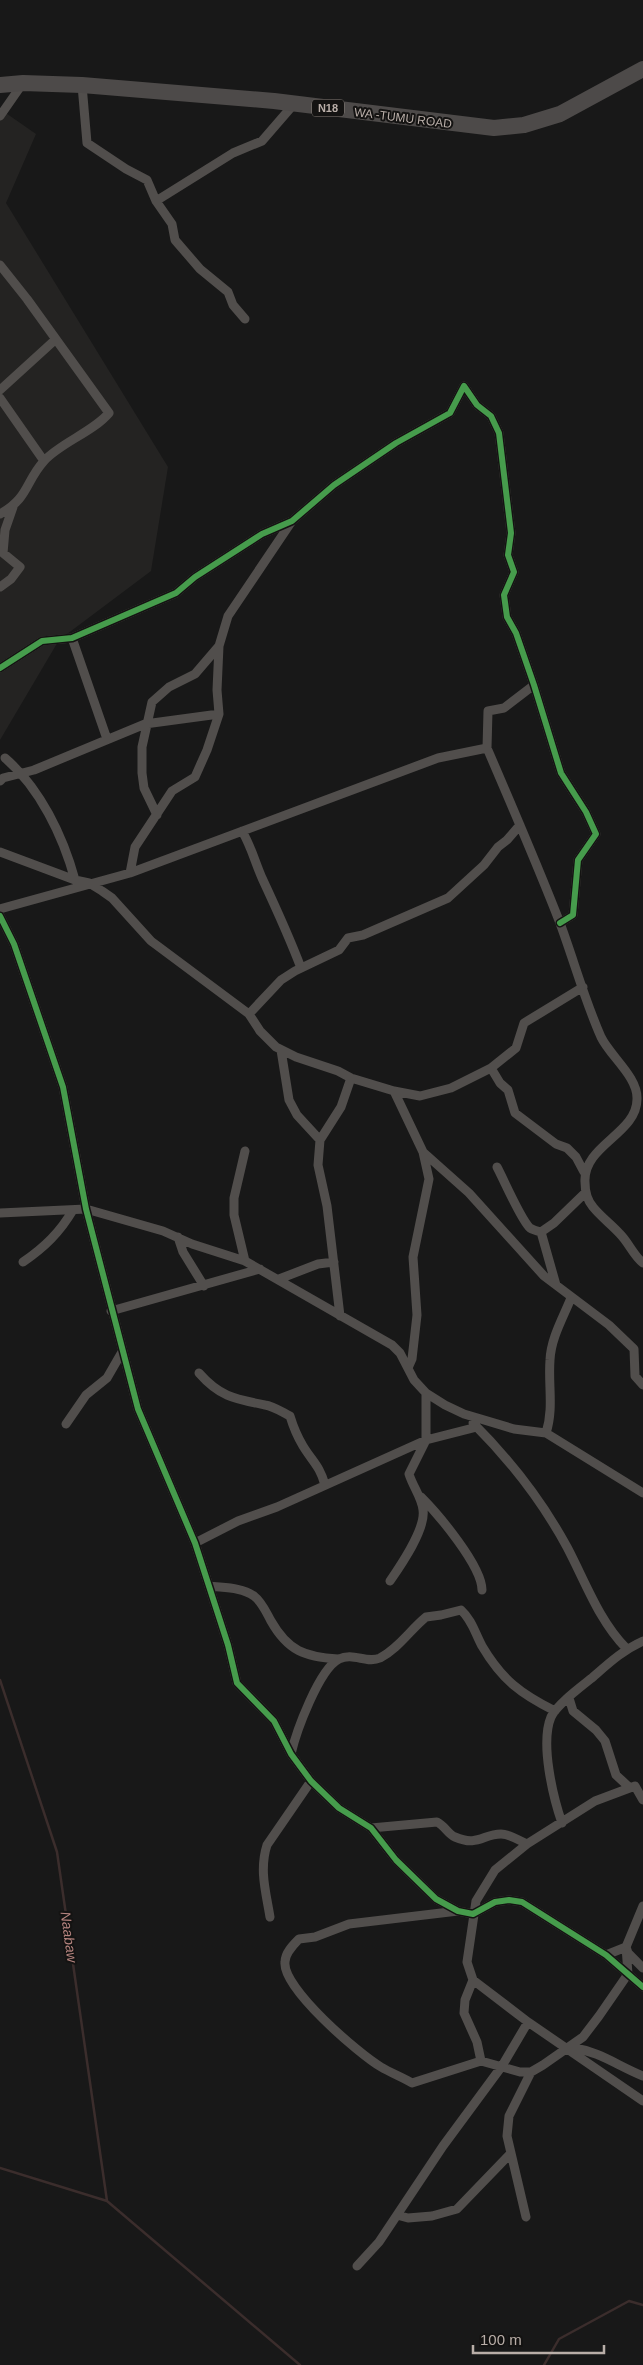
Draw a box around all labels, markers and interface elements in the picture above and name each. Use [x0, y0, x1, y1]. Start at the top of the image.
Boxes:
road number: N18 [312, 100, 344, 116]
street label: WA -TUMU ROAD [353, 105, 453, 131]
water label: Naabaw [58, 1910, 81, 1964]
scale bar [473, 2322, 604, 2354]
text: 100 m [480, 2331, 522, 2348]

